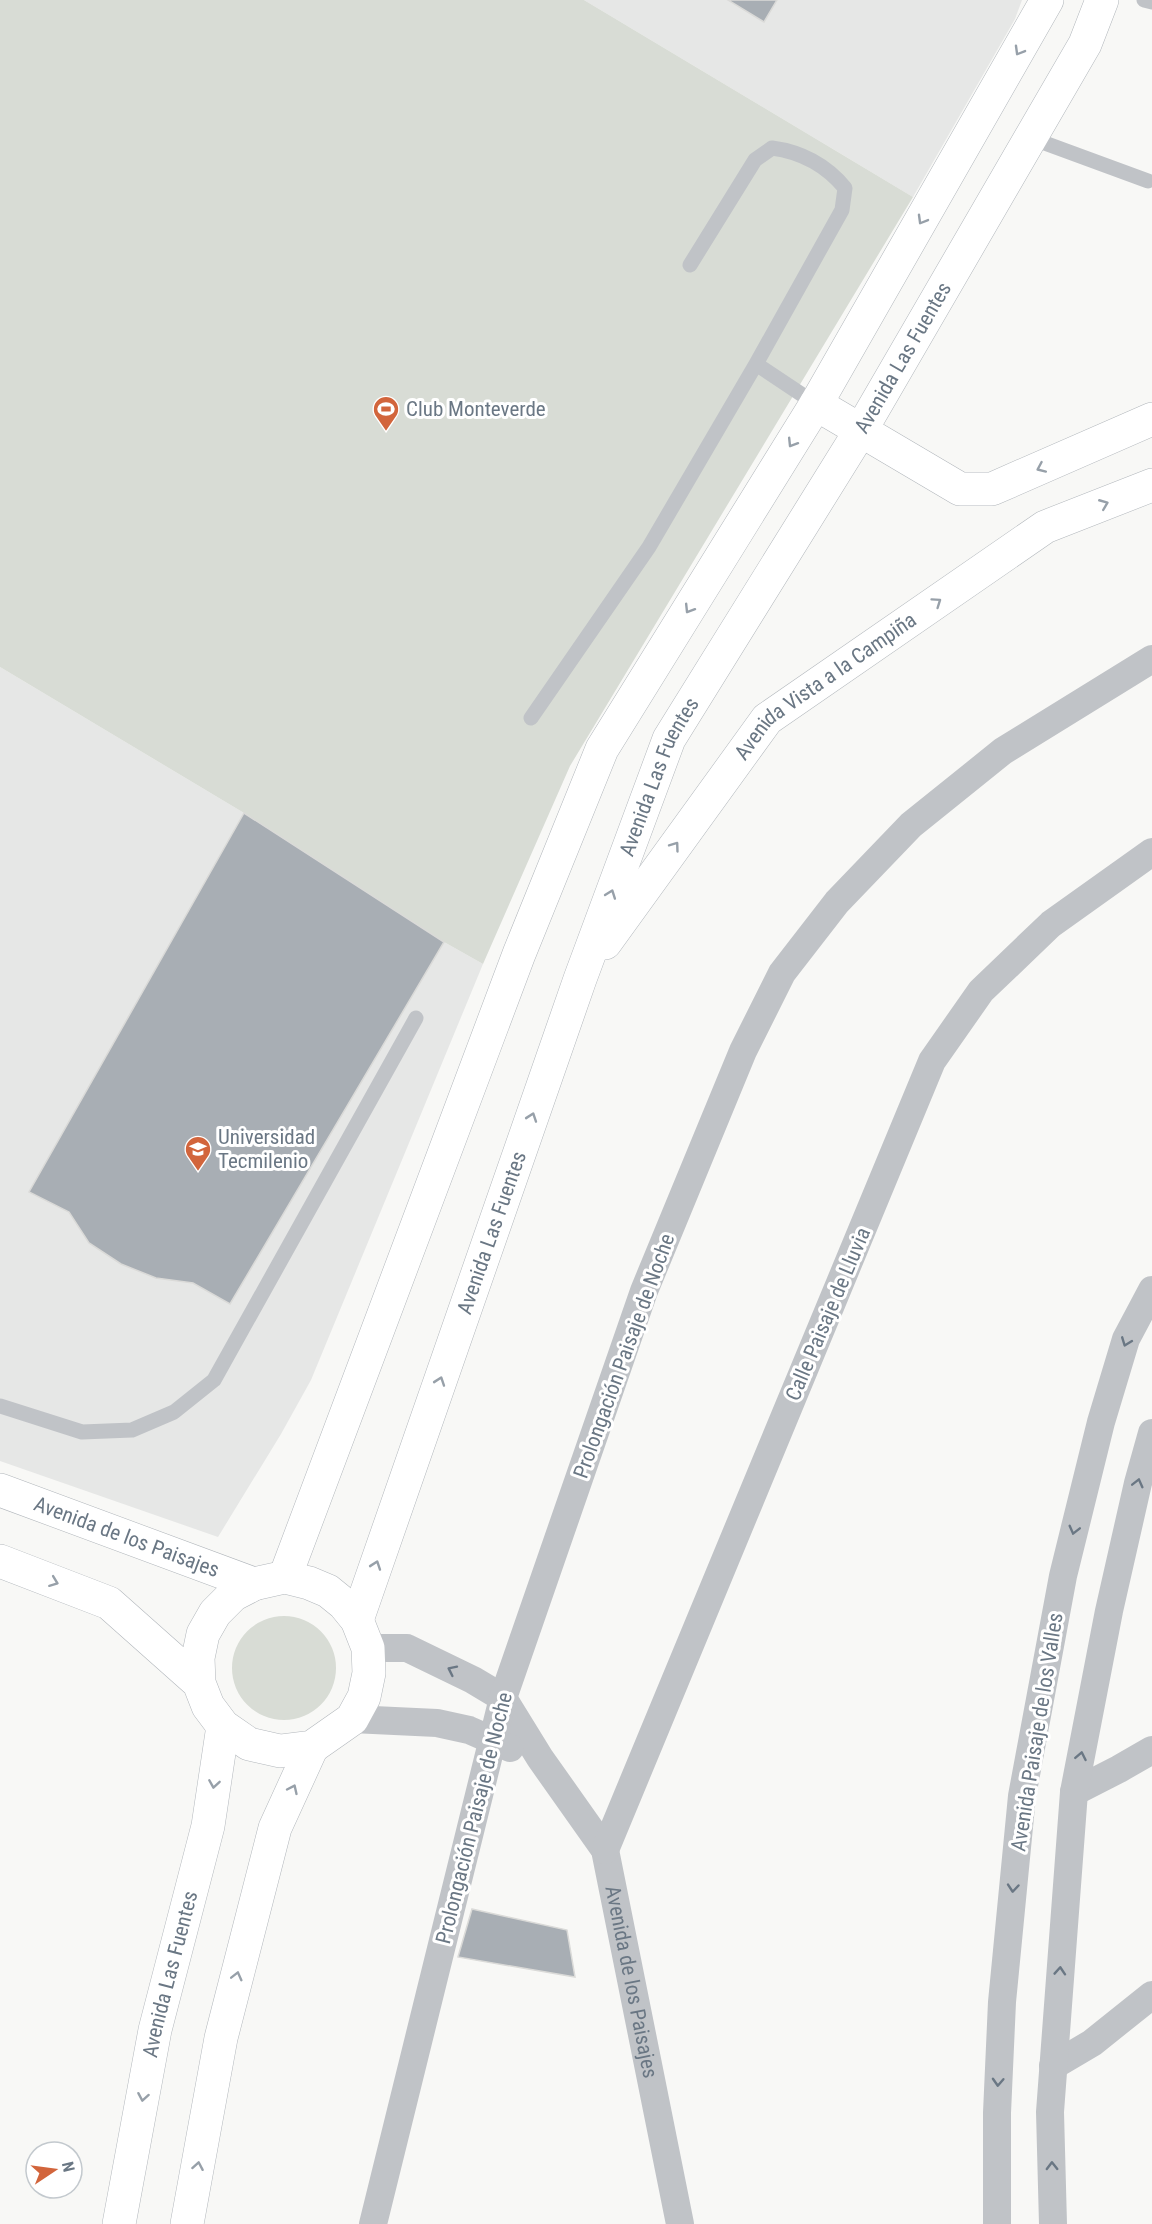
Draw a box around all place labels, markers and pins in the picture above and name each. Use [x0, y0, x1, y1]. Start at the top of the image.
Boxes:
sports icon: Club Monteverde [371, 394, 401, 432]
place label: Club Monteverde [406, 397, 546, 421]
place label: Universidad Tecmilenio [218, 1125, 315, 1173]
school or university icon: Universidad Tecmilenio [183, 1134, 213, 1172]

